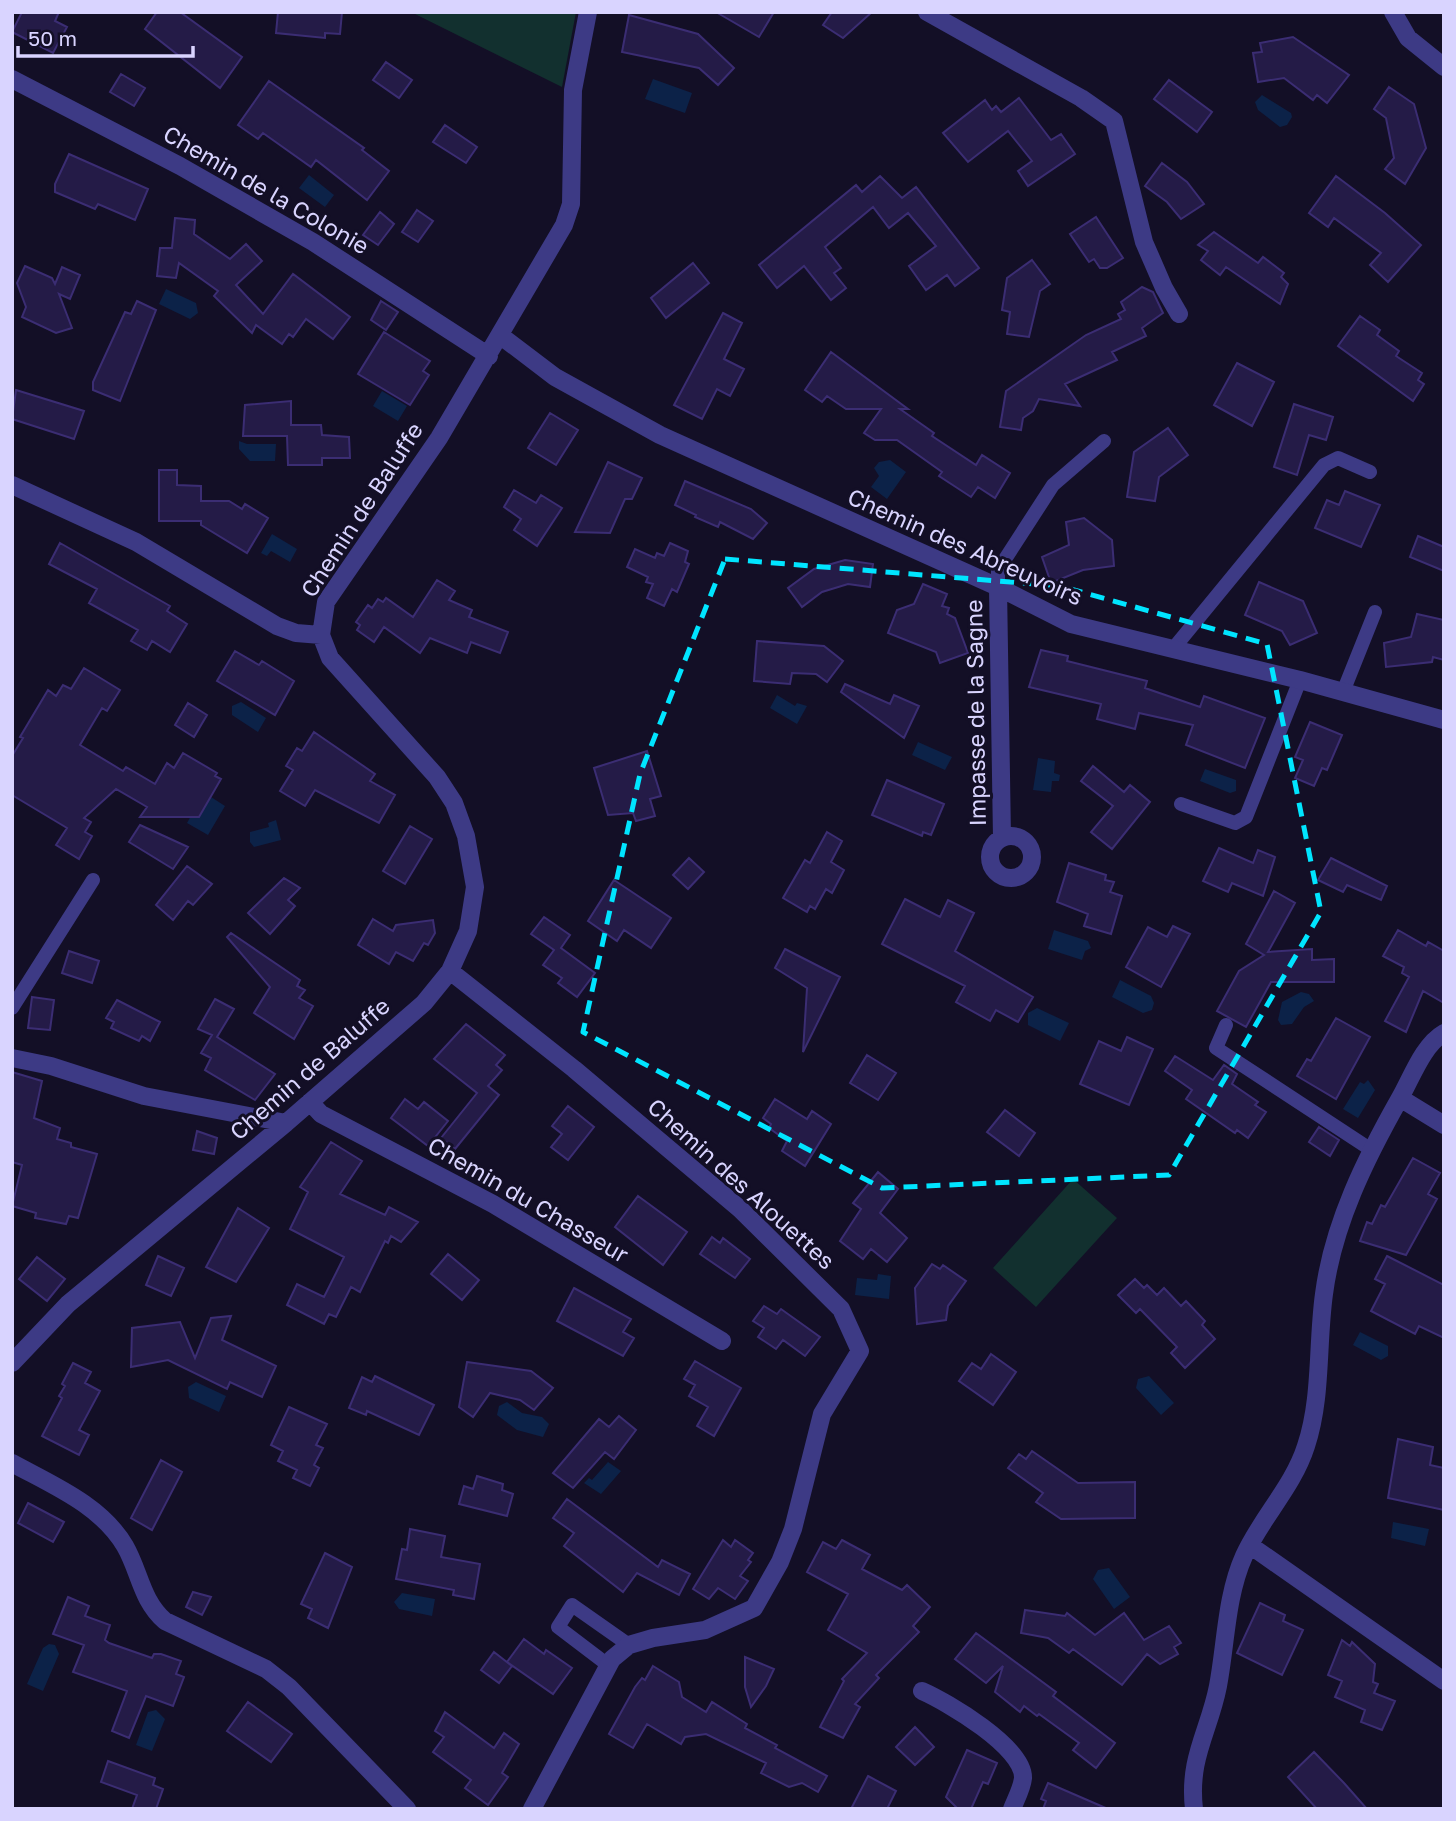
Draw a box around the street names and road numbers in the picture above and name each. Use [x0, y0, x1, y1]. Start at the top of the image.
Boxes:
street label: Chemin de la Colonie [159, 119, 374, 259]
street label: Chemin de Baluffe [294, 417, 428, 602]
street label: Chemin des Abreuvoirs [844, 482, 1087, 611]
street label: Impasse de la Sagne [959, 599, 991, 827]
street label: Chemin de Baluffe [224, 991, 395, 1145]
street label: Chemin des Alouettes [642, 1092, 841, 1275]
street label: Chemin du Chasseur [423, 1130, 634, 1268]

